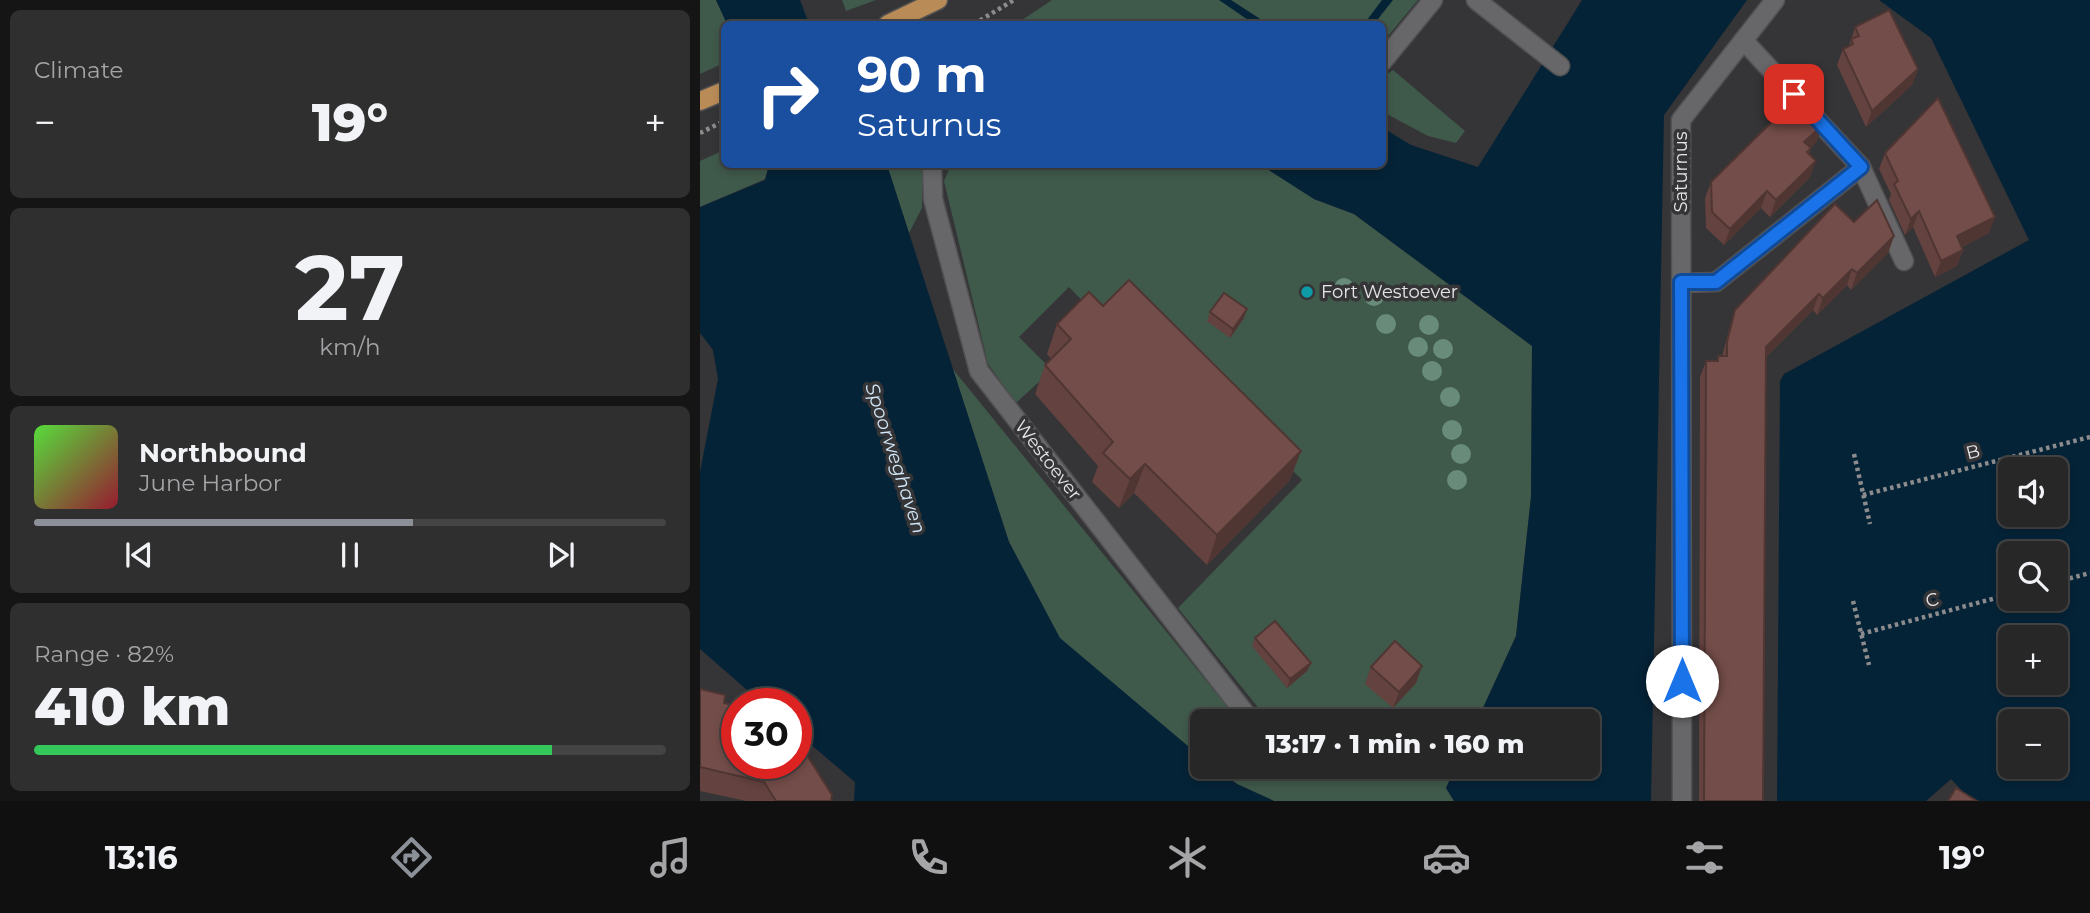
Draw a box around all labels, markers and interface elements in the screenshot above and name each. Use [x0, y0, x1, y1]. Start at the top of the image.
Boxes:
text: 90 m [857, 45, 987, 104]
icon: right [742, 49, 833, 140]
text: Climate [34, 56, 123, 84]
pin [1764, 64, 1824, 124]
icon: arrive [1775, 75, 1813, 113]
text: 19° [312, 91, 388, 154]
text: − [34, 99, 56, 146]
text: + [644, 99, 666, 146]
text: Saturnus [857, 105, 1001, 144]
street label: Saturnus [1670, 131, 1692, 213]
text: 27 [295, 232, 405, 343]
place label: Fort Westoever [1321, 281, 1458, 303]
marker: Fort Westoever [1299, 284, 1315, 300]
text: km/h [319, 333, 381, 361]
water label: Spoorweghaven [860, 380, 931, 536]
street label: Westoever [1010, 416, 1086, 504]
text: Northbound [139, 437, 307, 469]
street label: B [1964, 440, 1982, 464]
map controls [1998, 457, 2068, 779]
button: sound [1998, 457, 2068, 527]
text: June Harbor [139, 469, 282, 497]
icon: previous [120, 536, 158, 574]
icon: pause [331, 536, 369, 574]
icon: next [542, 536, 580, 574]
button: search [1998, 541, 2068, 611]
street label: C [1923, 588, 1941, 612]
button: + [1998, 625, 2068, 695]
text: Range · 82% [34, 640, 174, 668]
position arrow [1645, 644, 1719, 718]
text: 410 km [34, 675, 230, 738]
speed limit sign: 30 [721, 688, 812, 779]
button: − [1998, 709, 2068, 779]
text: 13:17 · 1 min · 160 m [1265, 728, 1525, 760]
icon: directions [387, 833, 436, 882]
icon: music [646, 833, 695, 882]
icon: phone [904, 833, 953, 882]
icon: climate [1163, 833, 1212, 882]
icon: car [1422, 833, 1471, 882]
icon: filters [1680, 833, 1729, 882]
text: 13:16 [105, 838, 178, 877]
text: 19° [1939, 838, 1985, 877]

